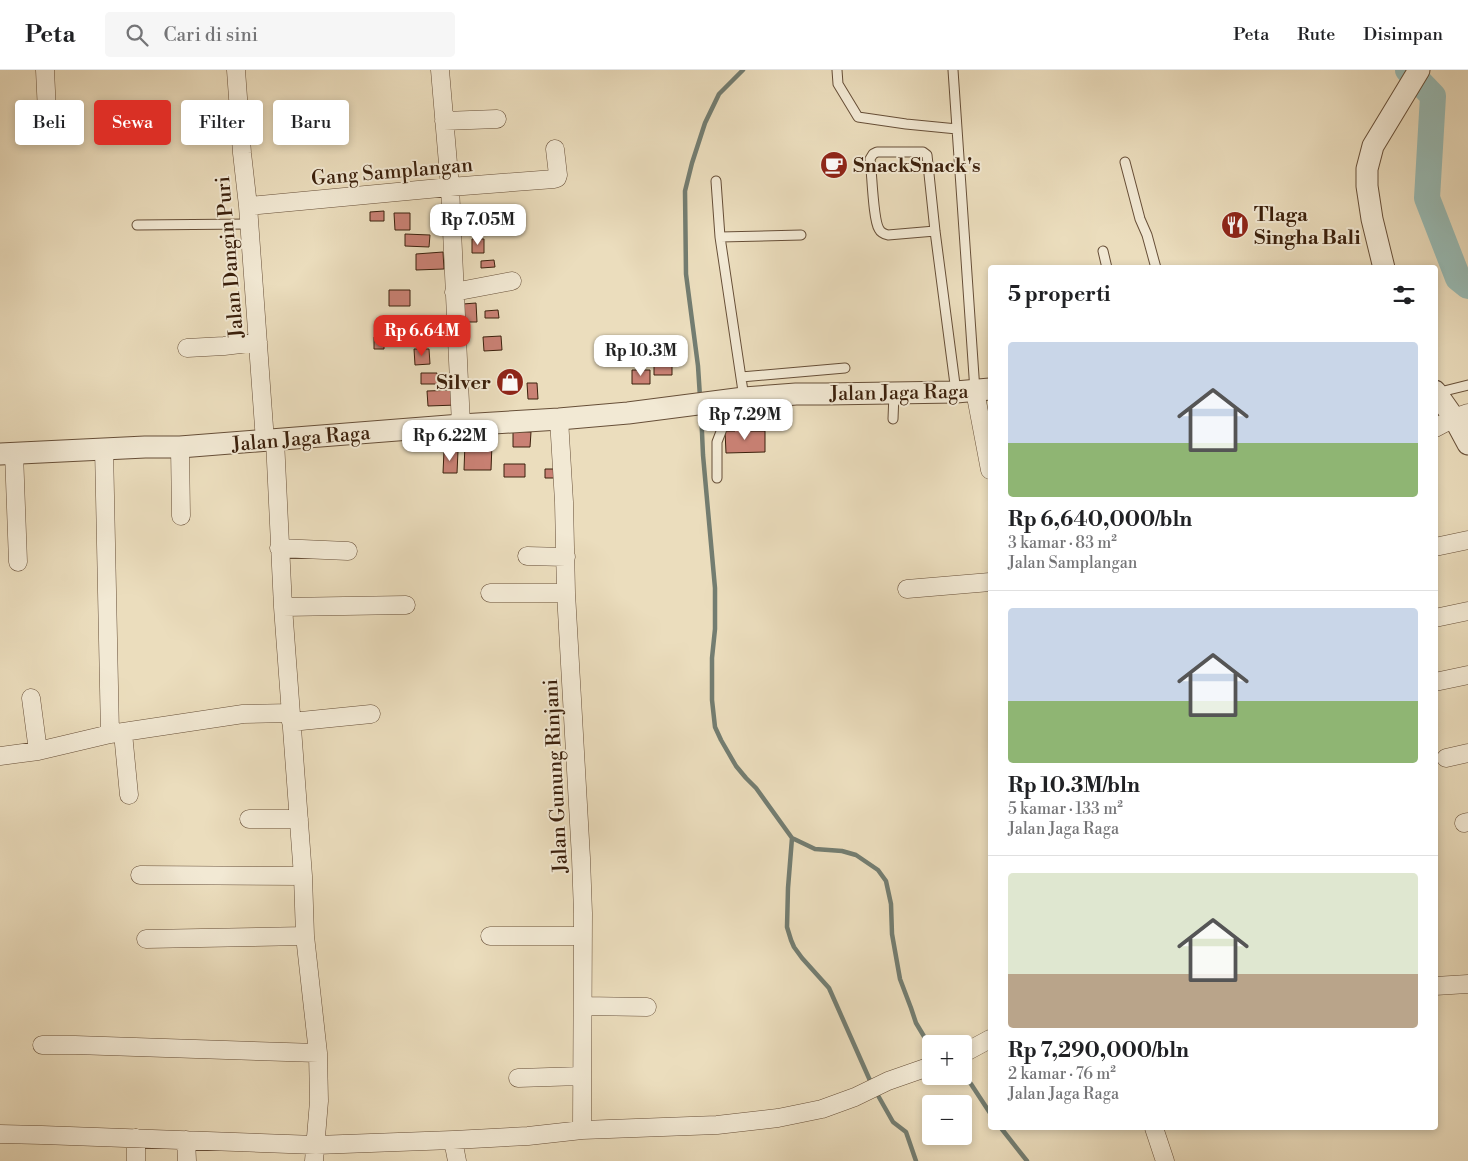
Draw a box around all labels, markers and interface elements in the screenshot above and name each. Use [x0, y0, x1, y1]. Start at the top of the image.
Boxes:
search box [105, 12, 455, 57]
text: Peta [25, 20, 75, 50]
icon: search [123, 21, 151, 49]
text: Cari di sini [163, 23, 258, 47]
text: Peta [1233, 23, 1269, 46]
text: Rute [1297, 23, 1335, 46]
text: Disimpan [1363, 23, 1443, 46]
chip: Beli [15, 100, 84, 145]
chip: Sewa [94, 100, 171, 145]
chip: Filter [181, 100, 263, 145]
chip: Baru [273, 100, 349, 145]
cafe icon: SnackSnack's [819, 150, 849, 180]
street label: Gang Samplangan [310, 153, 474, 192]
place label: SnackSnack's [853, 154, 981, 179]
street label: Jalan Dangin Puri [211, 175, 250, 340]
place label: Tlaga Singha Bali [1254, 203, 1361, 251]
pin: Rp 7.05M [426, 204, 530, 246]
text: Rp 7.05M [441, 210, 515, 230]
restaurant icon: Tlaga Singha Bali [1220, 210, 1250, 240]
icon: filters [1390, 281, 1418, 309]
text: 5 properti [1008, 282, 1110, 308]
pin: Rp 6.64M [370, 314, 474, 357]
text: Rp 6.64M [385, 321, 459, 341]
pin: Rp 10.3M [589, 334, 693, 377]
text: Rp 10.3M [605, 341, 677, 361]
shop icon: Silver [495, 367, 525, 397]
place label: Silver [436, 371, 491, 396]
icon: home [1168, 375, 1258, 465]
street label: Jalan Jaga Raga [828, 380, 970, 407]
pin: Rp 7.29M [693, 398, 797, 441]
text: Rp 7.29M [709, 405, 781, 425]
pin: Rp 6.22M [398, 420, 502, 462]
street label: Jalan Jaga Raga [230, 421, 372, 458]
text: Rp 6.22M [413, 426, 487, 446]
text: Rp 6,640,000/bln [1008, 507, 1192, 533]
text: 3 kamar · 83 m² [1008, 533, 1117, 553]
text: Jalan Samplangan [1008, 553, 1137, 573]
icon: home [1168, 640, 1258, 730]
street label: Jalan Gunung Rinjani [539, 678, 574, 875]
text: Rp 10.3M/bln [1008, 773, 1140, 799]
text: 5 kamar · 133 m² [1008, 799, 1123, 819]
text: Jalan Jaga Raga [1008, 819, 1119, 839]
icon: home [1168, 905, 1258, 995]
map controls [922, 1035, 972, 1145]
button: + [922, 1035, 972, 1085]
text: Rp 7,290,000/bln [1008, 1038, 1189, 1064]
text: 2 kamar · 76 m² [1008, 1064, 1116, 1084]
text: Jalan Jaga Raga [1008, 1084, 1119, 1104]
button: − [922, 1095, 972, 1145]

